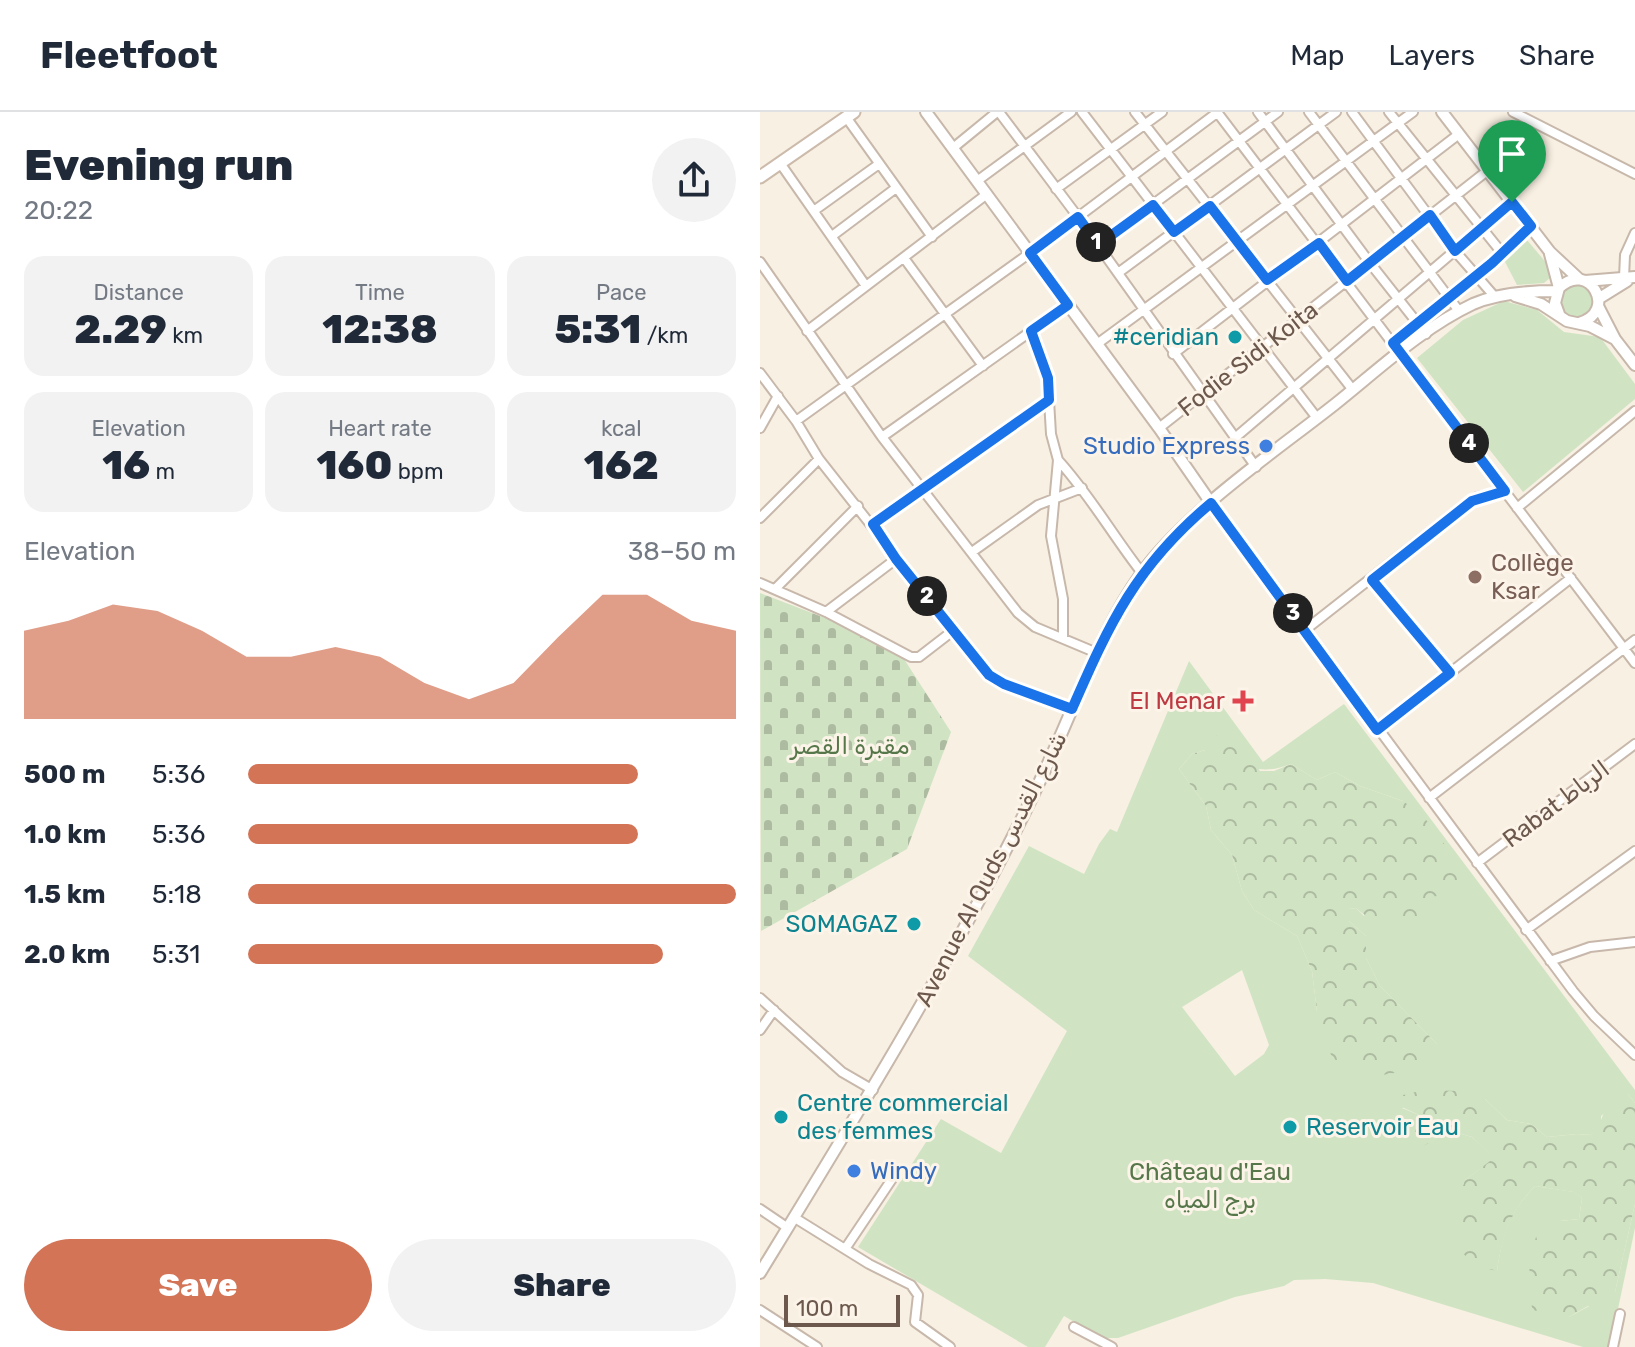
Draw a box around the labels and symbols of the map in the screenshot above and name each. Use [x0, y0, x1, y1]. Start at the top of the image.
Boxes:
pin [1478, 120, 1546, 202]
pin: 1 [1076, 222, 1116, 262]
street label: Fodie Sidi Koita [1173, 296, 1323, 422]
place label: #ceridian [1113, 323, 1219, 351]
marker: #ceridian [1226, 328, 1244, 346]
pin: 4 [1449, 423, 1489, 463]
place label: Studio Express [1083, 432, 1250, 460]
marker: Studio Express [1257, 437, 1275, 455]
place label: Collège Ksar [1491, 549, 1574, 605]
marker: Collège Ksar [1466, 568, 1484, 586]
pin: 2 [907, 576, 947, 616]
pin: 3 [1273, 593, 1313, 633]
place label: El Menar [1129, 687, 1225, 715]
marker: El Menar [1232, 690, 1254, 712]
street label: Avenue Al Quds شارع القدس [909, 727, 1074, 1012]
park label: مقبرة القصر [788, 732, 910, 760]
street label: Rabat الرباط [1497, 755, 1615, 853]
place label: SOMAGAZ [786, 910, 898, 938]
marker: SOMAGAZ [905, 915, 923, 933]
place label: Centre commercial des femmes [797, 1089, 1009, 1145]
marker: Centre commercial des femmes [772, 1108, 790, 1126]
place label: Reservoir Eau [1306, 1113, 1459, 1141]
marker: Reservoir Eau [1281, 1118, 1299, 1136]
place label: Windy [870, 1157, 937, 1185]
park label: Château d'Eau برج المياه [1129, 1158, 1291, 1216]
marker: Windy [845, 1162, 863, 1180]
scale bar [784, 1291, 900, 1327]

